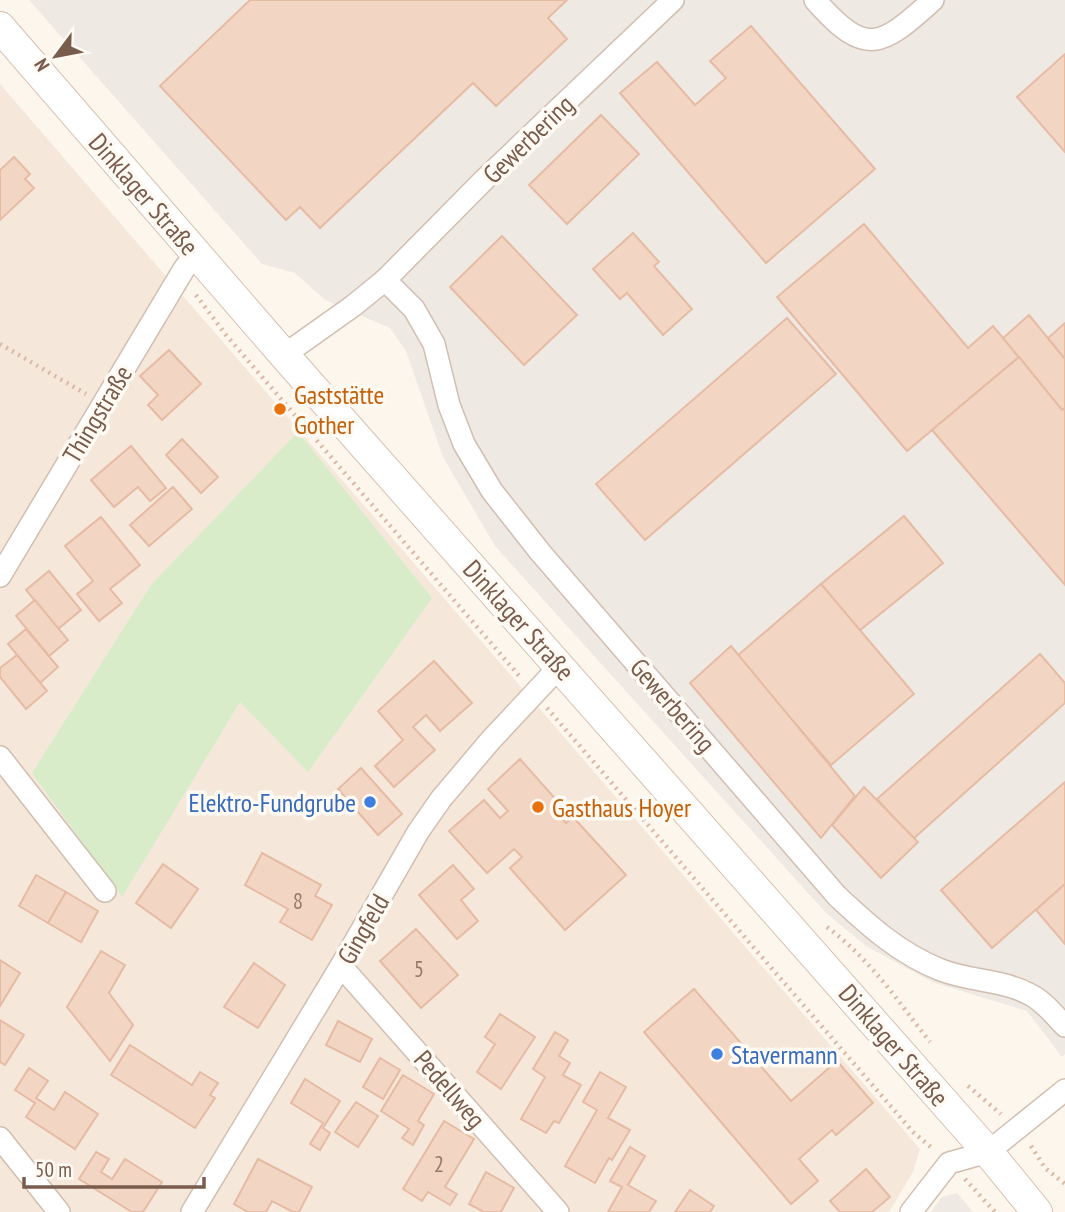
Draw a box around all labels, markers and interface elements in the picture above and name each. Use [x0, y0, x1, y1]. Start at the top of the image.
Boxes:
north arrow [21, 21, 91, 91]
text: N [29, 54, 54, 76]
street label: Gewerbering [476, 88, 580, 190]
street label: Dinklager Straße [82, 126, 206, 262]
street label: Thingstraße [55, 359, 139, 469]
place label: Gaststätte Gother [294, 378, 384, 441]
marker: Gaststätte Gother [272, 401, 288, 417]
street label: Dinklager Straße [456, 553, 582, 687]
street label: Gewerbering [623, 651, 723, 759]
place label: Elektro-Fundgrube [189, 786, 356, 819]
place label: Gasthaus Hoyer [552, 791, 691, 824]
marker: Elektro-Fundgrube [362, 794, 378, 810]
marker: Gasthaus Hoyer [530, 799, 546, 815]
house number: 8 [293, 886, 303, 915]
street label: Gingfeld [330, 888, 396, 970]
house number: 5 [414, 954, 424, 983]
street label: Dinklager Straße [832, 977, 956, 1113]
place label: Stavermann [731, 1038, 838, 1071]
street label: Pedellweg [407, 1043, 493, 1135]
marker: Stavermann [709, 1046, 725, 1062]
scale bar [24, 1146, 205, 1190]
house number: 2 [434, 1149, 444, 1178]
text: 50 m [35, 1156, 72, 1183]

